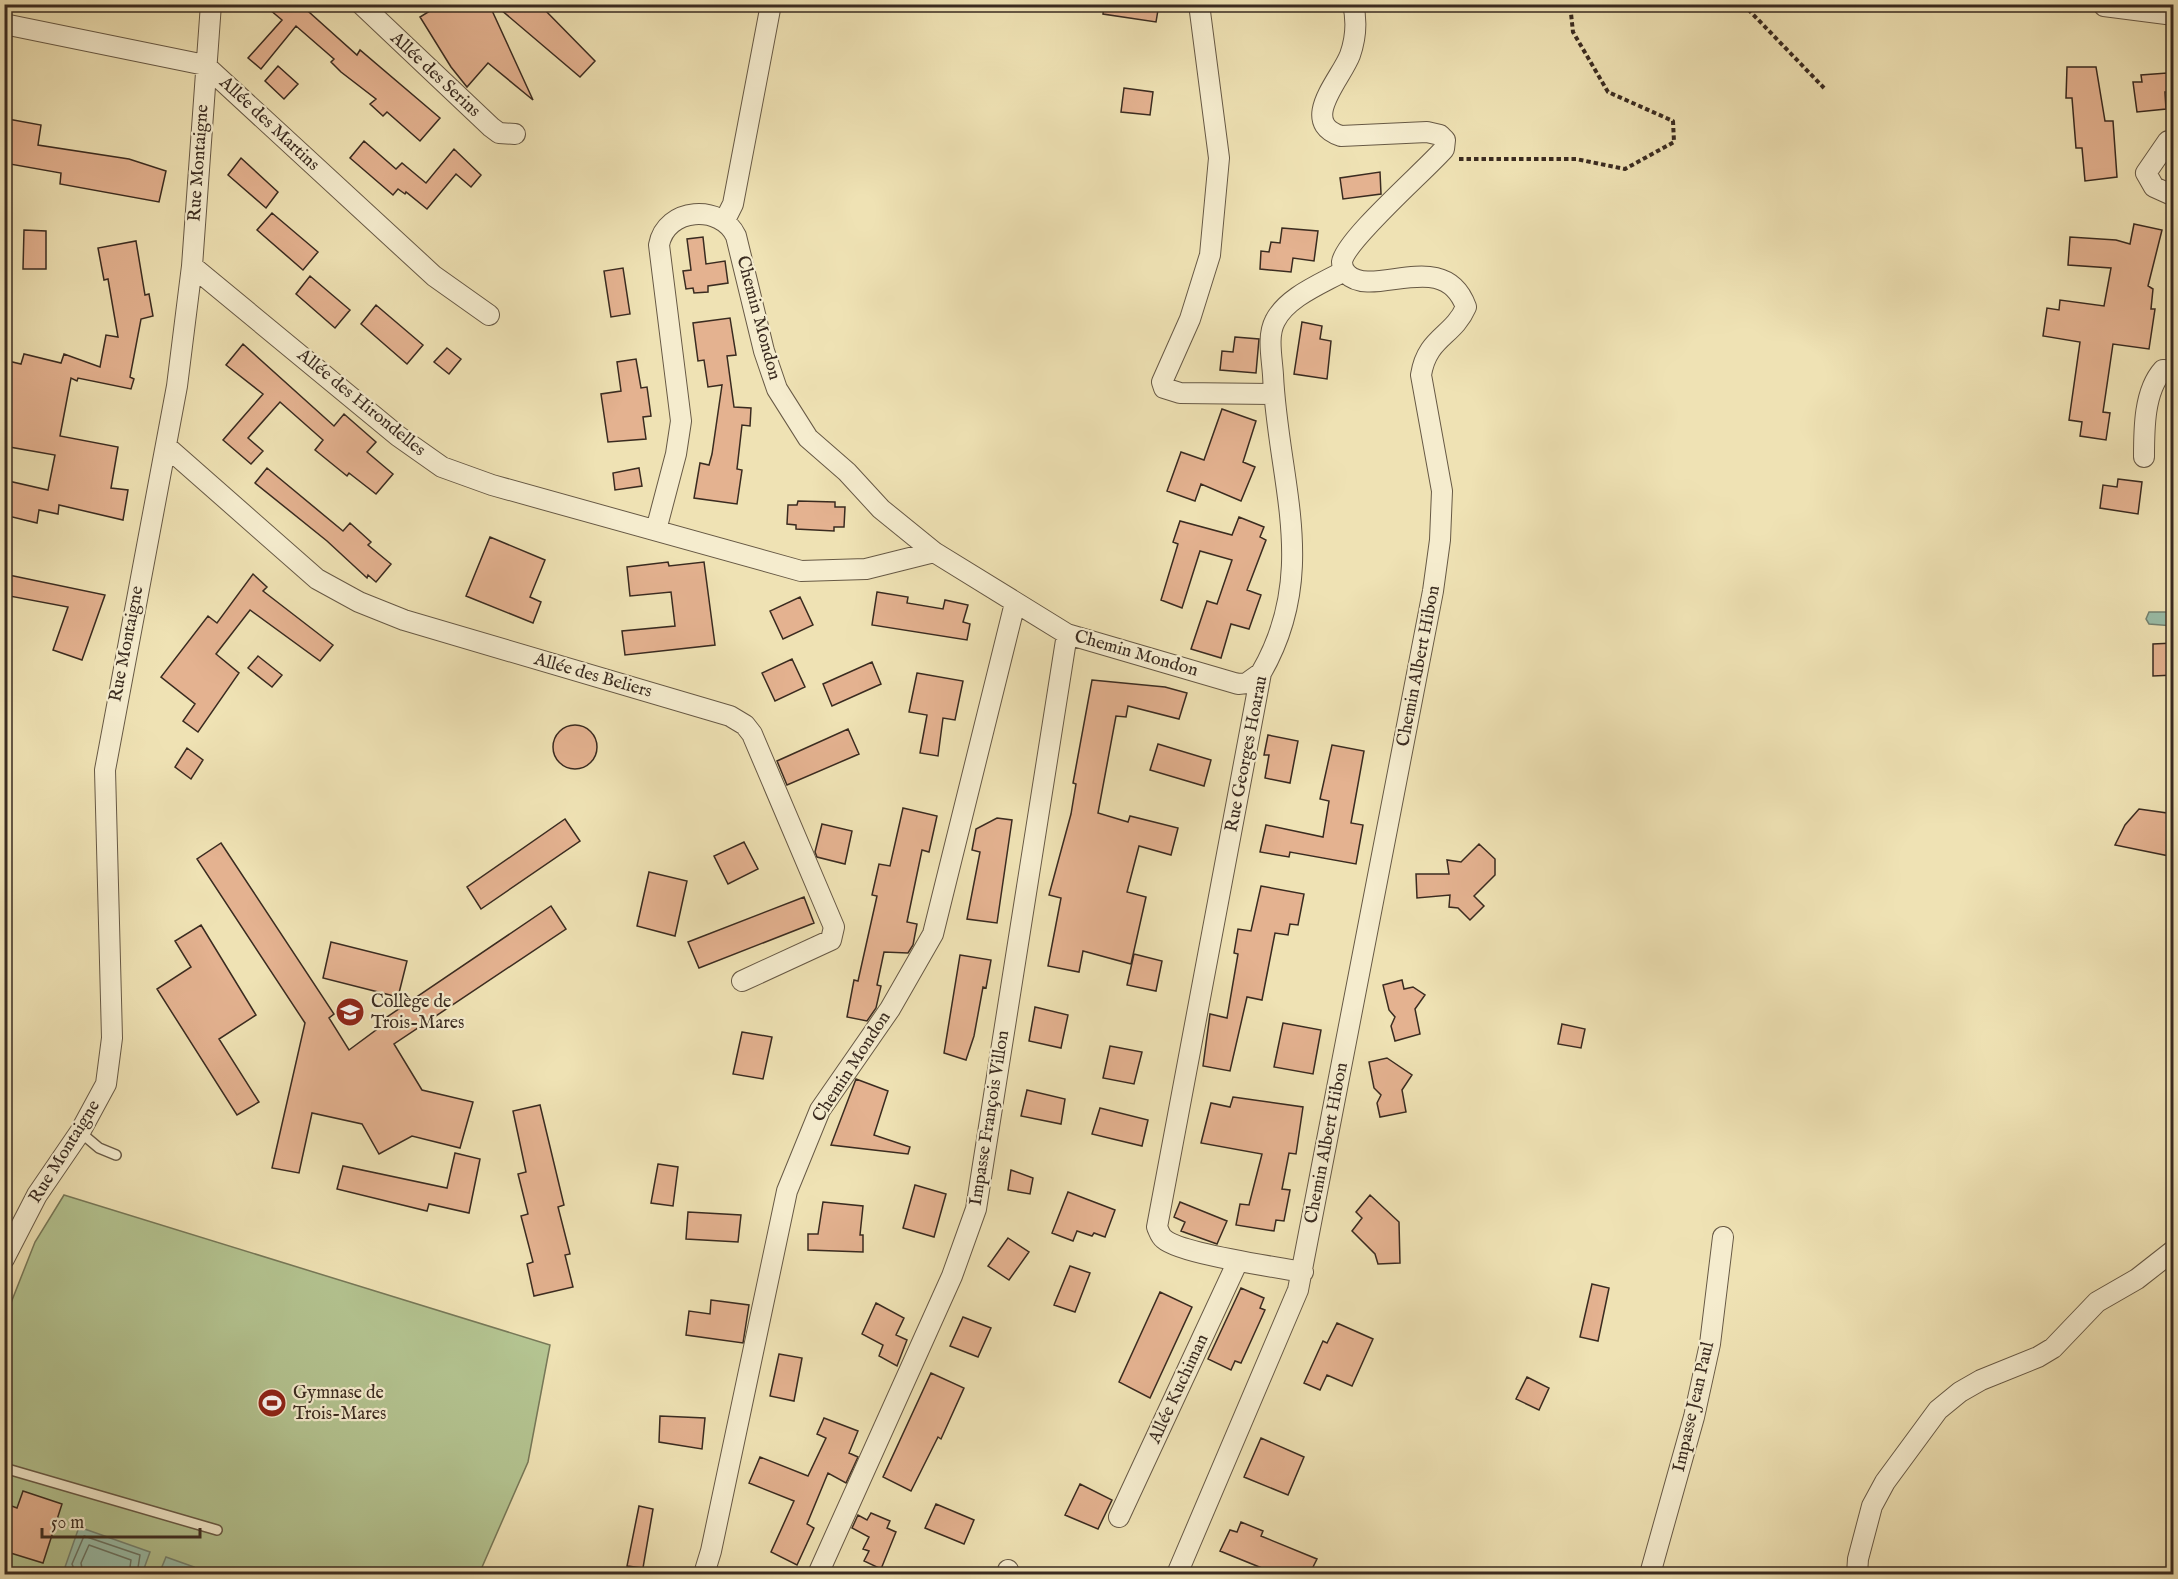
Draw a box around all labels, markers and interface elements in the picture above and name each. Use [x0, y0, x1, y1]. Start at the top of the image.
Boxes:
street label: Allée des Serins [384, 27, 485, 123]
street label: Allée des Martins [213, 71, 324, 176]
street label: Rue Montaigne [183, 104, 215, 222]
street label: Chemin Mondon [730, 253, 786, 383]
street label: Allée des Hirondelles [291, 343, 430, 462]
street label: Chemin Albert Hibon [1392, 583, 1446, 749]
street label: Rue Montaigne [105, 584, 149, 704]
street label: Chemin Mondon [1071, 625, 1201, 683]
street label: Allée des Beliers [530, 648, 655, 704]
street label: Rue Georges Hoarau [1221, 674, 1273, 834]
place label: Collège de Trois-Mares [371, 991, 464, 1035]
school or university icon: Collège de Trois-Mares [334, 996, 366, 1028]
street label: Chemin Mondon [808, 1007, 897, 1127]
street label: Impasse François Villon [965, 1028, 1015, 1207]
street label: Chemin Albert Hibon [1300, 1060, 1354, 1226]
street label: Rue Montaigne [24, 1096, 106, 1208]
street label: Allée Kuchiman [1143, 1330, 1215, 1448]
street label: Impasse Jean Paul [1668, 1340, 1720, 1474]
place label: Gymnase de Trois-Mares [293, 1382, 386, 1426]
sports icon: Gymnase de Trois-Mares [256, 1387, 288, 1419]
scale bar [42, 1501, 200, 1539]
text: 50 m [51, 1512, 84, 1535]

